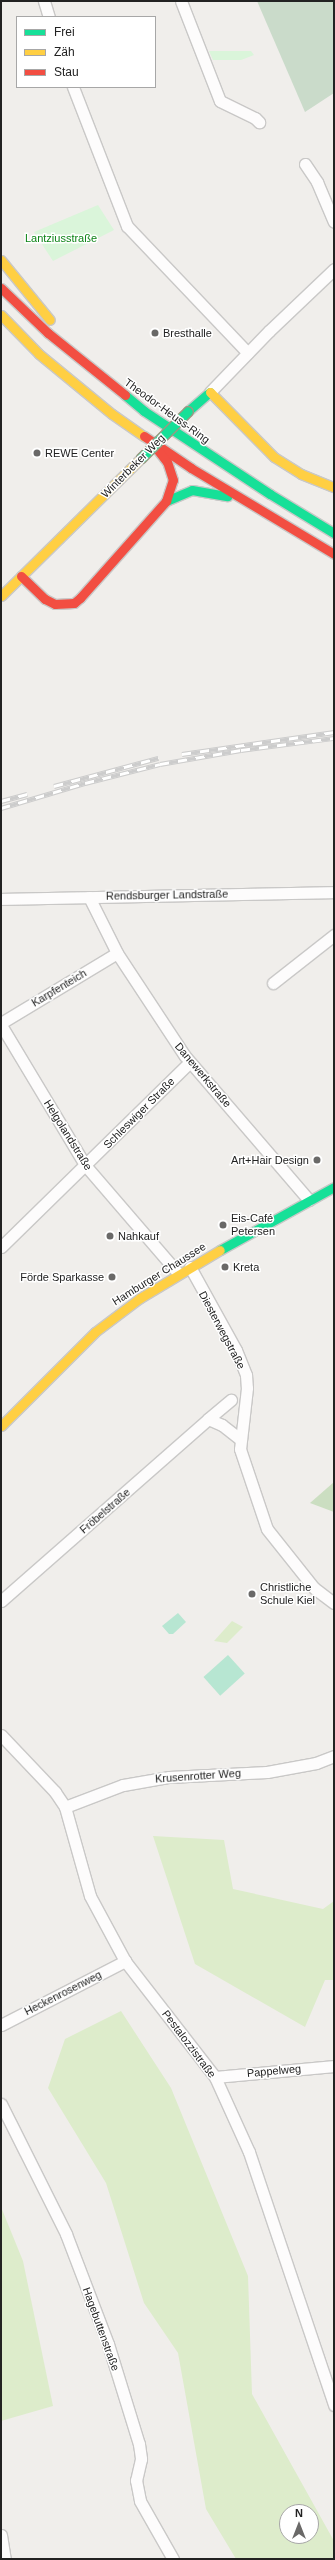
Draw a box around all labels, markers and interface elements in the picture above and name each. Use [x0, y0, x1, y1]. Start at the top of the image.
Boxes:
legend [16, 16, 156, 88]
text: Frei [54, 25, 75, 39]
text: Zäh [54, 45, 75, 59]
text: Stau [54, 65, 79, 79]
park label: Lantziusstraße [25, 231, 97, 245]
place label: Bresthalle [163, 326, 212, 340]
marker: Bresthalle [150, 328, 160, 338]
street label: Theodor-Heuss-Ring [122, 376, 212, 446]
street label: Winterbeker Weg [98, 431, 168, 501]
place label: REWE Center [45, 446, 114, 460]
marker: REWE Center [32, 448, 42, 458]
street label: Rendsburger Landstraße [106, 887, 228, 903]
street label: Karpfenteich [29, 966, 89, 1010]
street label: Danewerkstraße [172, 1040, 234, 1110]
street label: Schleswiger Straße [101, 1075, 177, 1151]
street label: Helgolandstraße [41, 1097, 95, 1173]
place label: Art+Hair Design [231, 1153, 309, 1167]
marker: Art+Hair Design [312, 1155, 322, 1165]
place label: Eis-Café Petersen [231, 1212, 275, 1238]
marker: Eis-Café Petersen [218, 1220, 228, 1230]
place label: Nahkauf [118, 1229, 159, 1243]
marker: Nahkauf [105, 1231, 115, 1241]
street label: Hamburger Chaussee [110, 1240, 208, 1308]
place label: Kreta [233, 1260, 259, 1274]
marker: Kreta [220, 1262, 230, 1272]
place label: Förde Sparkasse [20, 1270, 104, 1284]
marker: Förde Sparkasse [107, 1272, 117, 1282]
street label: Diesterwegstraße [196, 1289, 248, 1371]
street label: Fröbelstraße [77, 1486, 133, 1536]
place label: Christliche Schule Kiel [260, 1581, 315, 1607]
marker: Christliche Schule Kiel [247, 1589, 257, 1599]
street label: Krusenrotter Weg [155, 1766, 241, 1786]
street label: Heckenrosenweg [22, 1968, 104, 2018]
street label: Pestalozzistraße [159, 2008, 219, 2080]
street label: Pappelweg [246, 2062, 302, 2080]
street label: Hagebuttenstraße [80, 2285, 122, 2373]
north arrow [279, 2504, 319, 2544]
text: N [295, 2507, 303, 2519]

